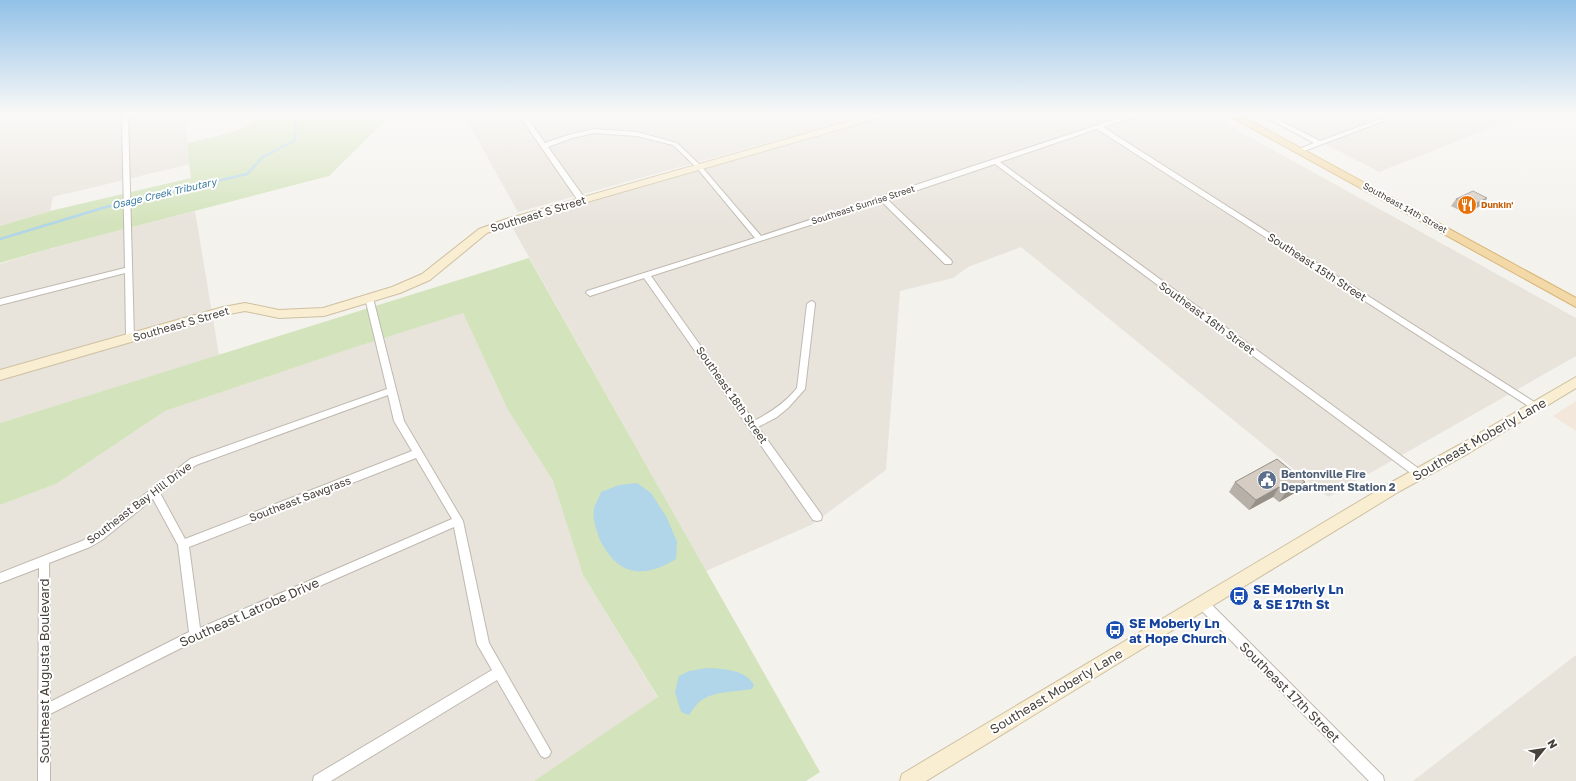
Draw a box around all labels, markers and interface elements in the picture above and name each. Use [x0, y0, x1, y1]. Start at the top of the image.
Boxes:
water label: Osage Creek Tributary [111, 175, 219, 212]
street label: Southeast 14th Street [1361, 180, 1450, 235]
street label: Southeast Sunrise Street [810, 182, 916, 226]
street label: Southeast S Street [488, 193, 587, 234]
restaurant icon: Dunkin' [1456, 194, 1478, 216]
place label: Dunkin' [1481, 199, 1513, 210]
street label: Southeast 15th Street [1265, 230, 1369, 303]
street label: Southeast 16th Street [1157, 278, 1258, 357]
street label: Southeast S Street [131, 304, 230, 343]
street label: Southeast 18th Street [694, 344, 771, 446]
street label: Southeast Moberly Lane [1409, 394, 1549, 484]
street label: Southeast Bay Hill Drive [84, 459, 194, 546]
place label: Bentonville Fire Department Station 2 [1281, 467, 1396, 493]
public building icon: Bentonville Fire Department Station 2 [1256, 469, 1278, 491]
street label: Southeast Sawgrass [247, 473, 353, 524]
street label: Southeast Latrobe Drive [177, 574, 321, 650]
street label: Southeast Augusta Boulevard [36, 578, 52, 764]
place label: SE Moberly Ln & SE 17th St [1253, 581, 1344, 612]
bus stop icon: SE Moberly Ln & SE 17th St [1228, 585, 1250, 607]
place label: SE Moberly Ln at Hope Church [1129, 615, 1227, 646]
bus stop icon: SE Moberly Ln at Hope Church [1104, 619, 1126, 641]
street label: Southeast 17th Street [1236, 638, 1344, 746]
street label: Southeast Moberly Lane [987, 645, 1125, 737]
north arrow [1524, 729, 1564, 769]
text: N [1545, 737, 1561, 751]

